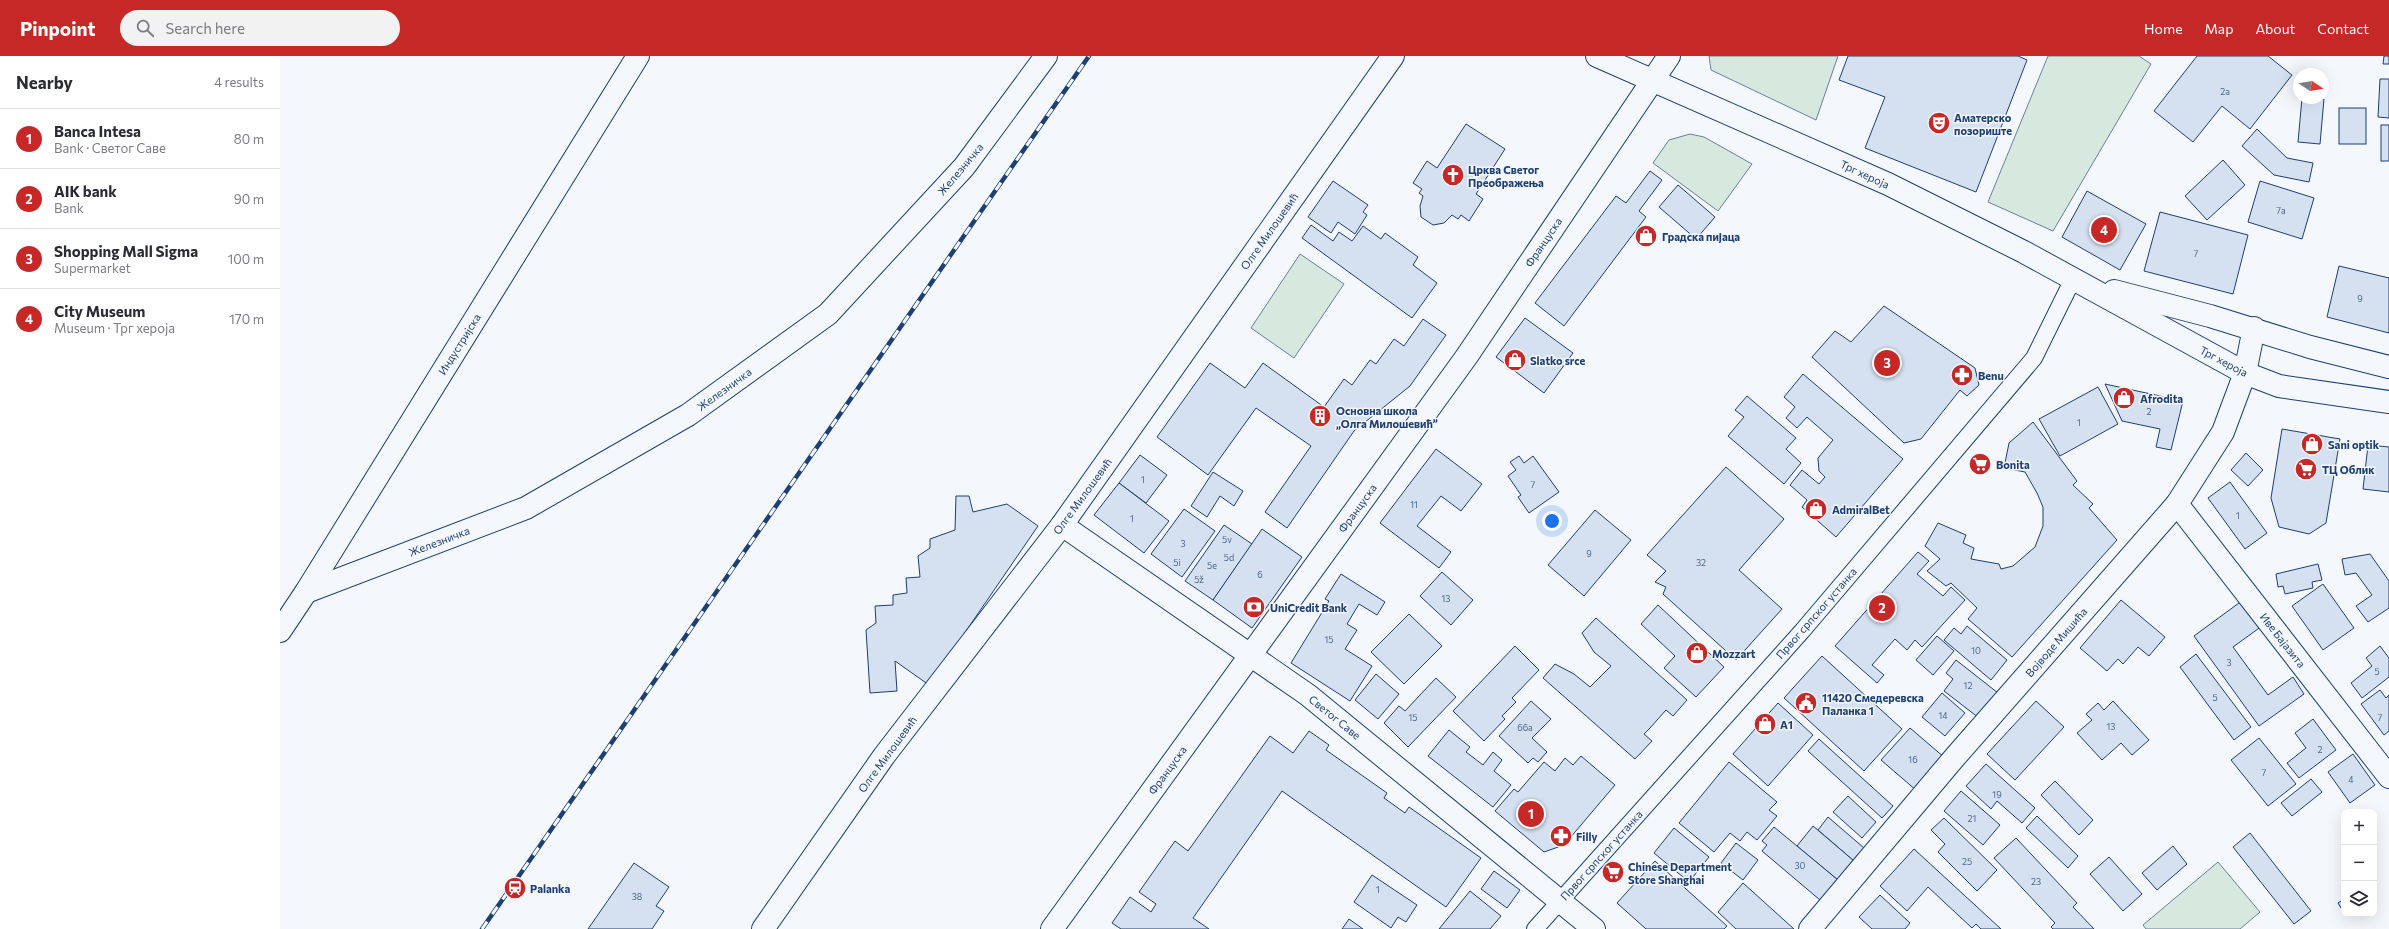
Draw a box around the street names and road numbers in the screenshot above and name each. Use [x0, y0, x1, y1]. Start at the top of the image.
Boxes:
street label: Железничка [934, 140, 986, 198]
street label: Трг хероја [1838, 157, 1892, 191]
street label: Олге Милошевић [1238, 190, 1300, 272]
street label: Француска [1522, 215, 1564, 269]
street label: Индустријска [435, 311, 483, 377]
street label: Трг хероја [2198, 343, 2250, 379]
street label: Железничка [694, 365, 754, 413]
street label: Олге Милошевић [1050, 455, 1114, 537]
street label: Француска [1335, 481, 1379, 535]
street label: Железничка [407, 523, 471, 559]
street label: Првог српског устанка [1773, 565, 1859, 661]
street label: Војводе Мишића [2022, 605, 2090, 679]
street label: Иве Бајазита [2258, 610, 2308, 670]
street label: Светог Саве [1307, 692, 1364, 742]
street label: Олге Милошевић [855, 713, 919, 795]
street label: Француска [1145, 743, 1189, 797]
street label: Првог српског устанка [1557, 807, 1645, 903]

